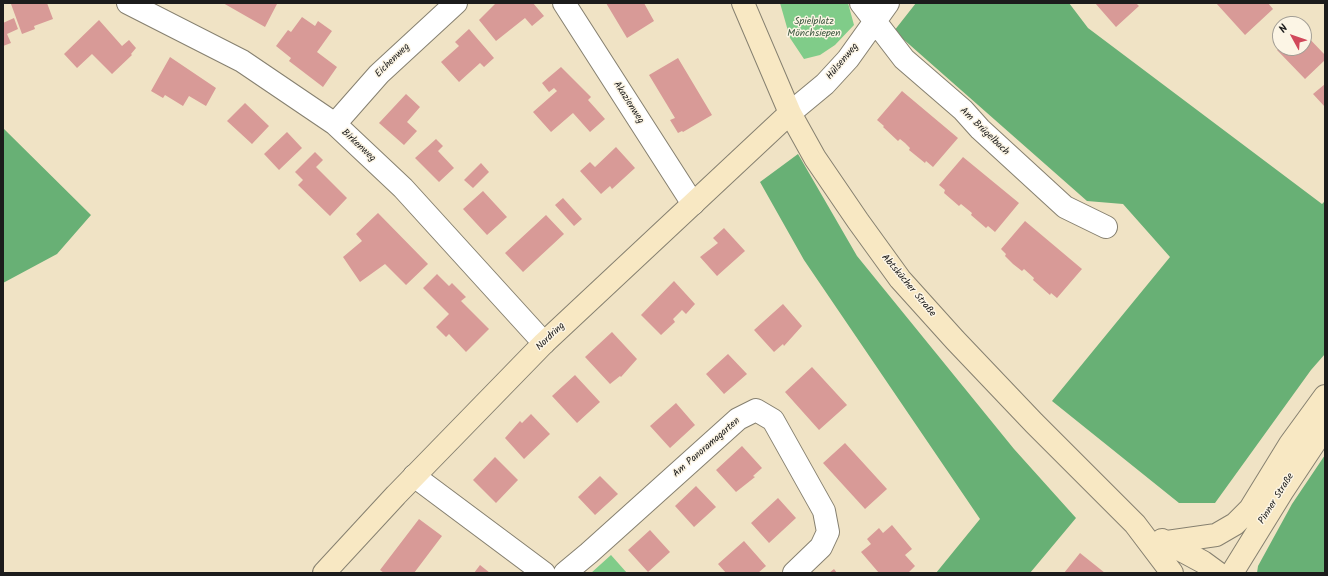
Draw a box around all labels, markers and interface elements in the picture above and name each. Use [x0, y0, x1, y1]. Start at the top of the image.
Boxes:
park label: Spielplatz Mönchsiepen [787, 16, 841, 40]
north arrow [1272, 16, 1312, 56]
text: N [1274, 20, 1293, 37]
street label: Eichenweg [373, 41, 413, 81]
street label: Hülsenweg [824, 41, 862, 83]
street label: Akazienweg [610, 80, 646, 126]
street label: Am Brügelbach [957, 105, 1011, 159]
street label: Birkenweg [338, 127, 378, 165]
street label: Abtskücher Straße [878, 252, 938, 320]
street label: Nordring [534, 320, 568, 354]
street label: Am Panoramagarten [671, 416, 743, 480]
street label: Pinner Straße [1257, 471, 1297, 527]

